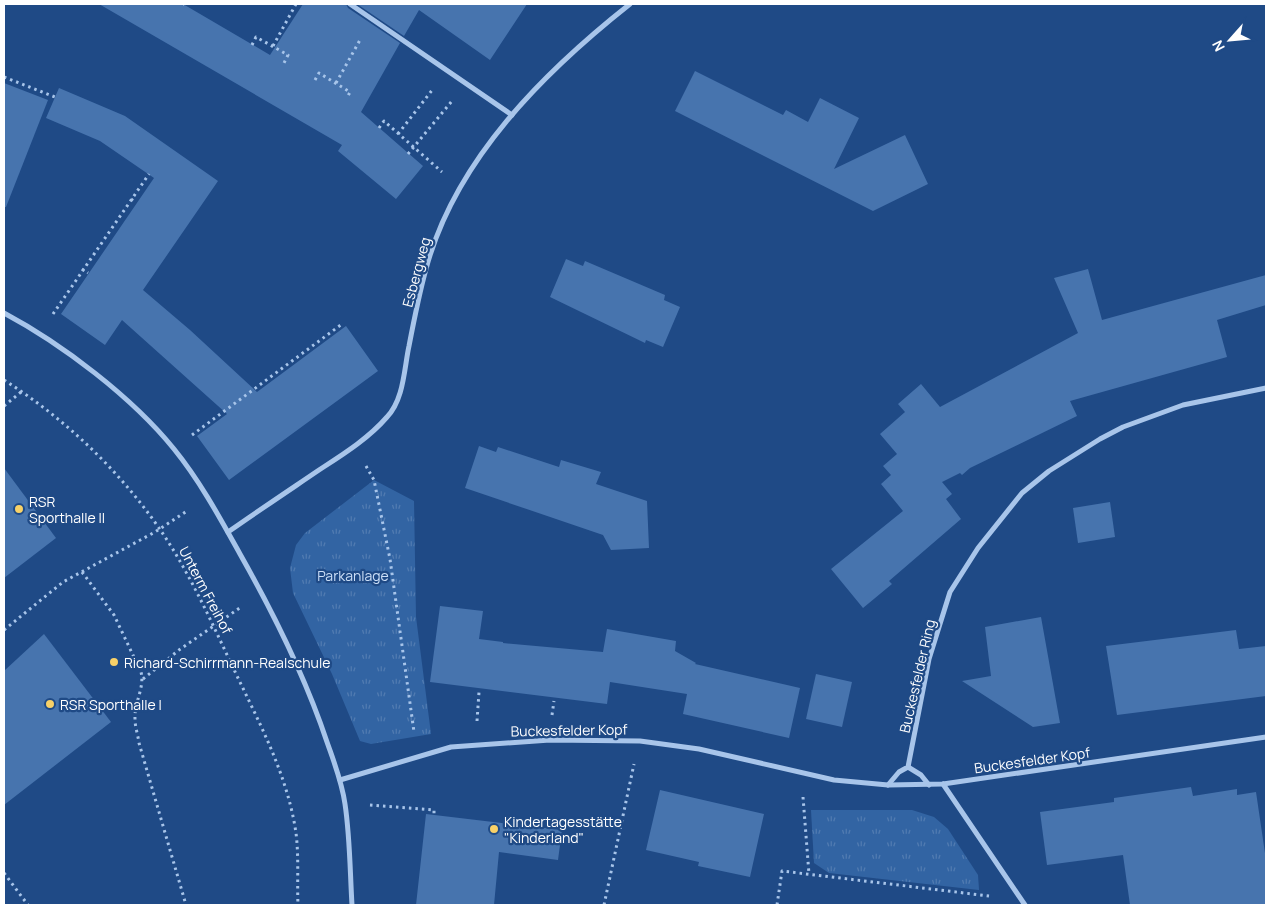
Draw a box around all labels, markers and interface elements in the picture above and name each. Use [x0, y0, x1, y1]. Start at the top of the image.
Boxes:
north arrow [1205, 15, 1255, 65]
text: N [1207, 37, 1229, 55]
street label: Esbergweg [398, 235, 434, 309]
place label: RSR Sporthalle II [29, 492, 105, 527]
marker: RSR Sporthalle II [13, 503, 25, 515]
street label: Unterm Freihof [175, 543, 237, 637]
park label: Parkanlage [317, 566, 389, 585]
street label: Buckesfelder Ring [895, 617, 939, 735]
place label: Richard-Schirrmann-Realschule [124, 653, 330, 672]
marker: Richard-Schirrmann-Realschule [108, 656, 120, 668]
place label: RSR Sporthalle I [60, 695, 162, 714]
marker: RSR Sporthalle I [44, 698, 56, 710]
street label: Buckesfelder Kopf [510, 719, 628, 741]
street label: Buckesfelder Kopf [973, 742, 1091, 778]
place label: Kindertagesstätte "Kinderland" [504, 812, 622, 847]
marker: Kindertagesstätte "Kinderland" [488, 823, 500, 835]

